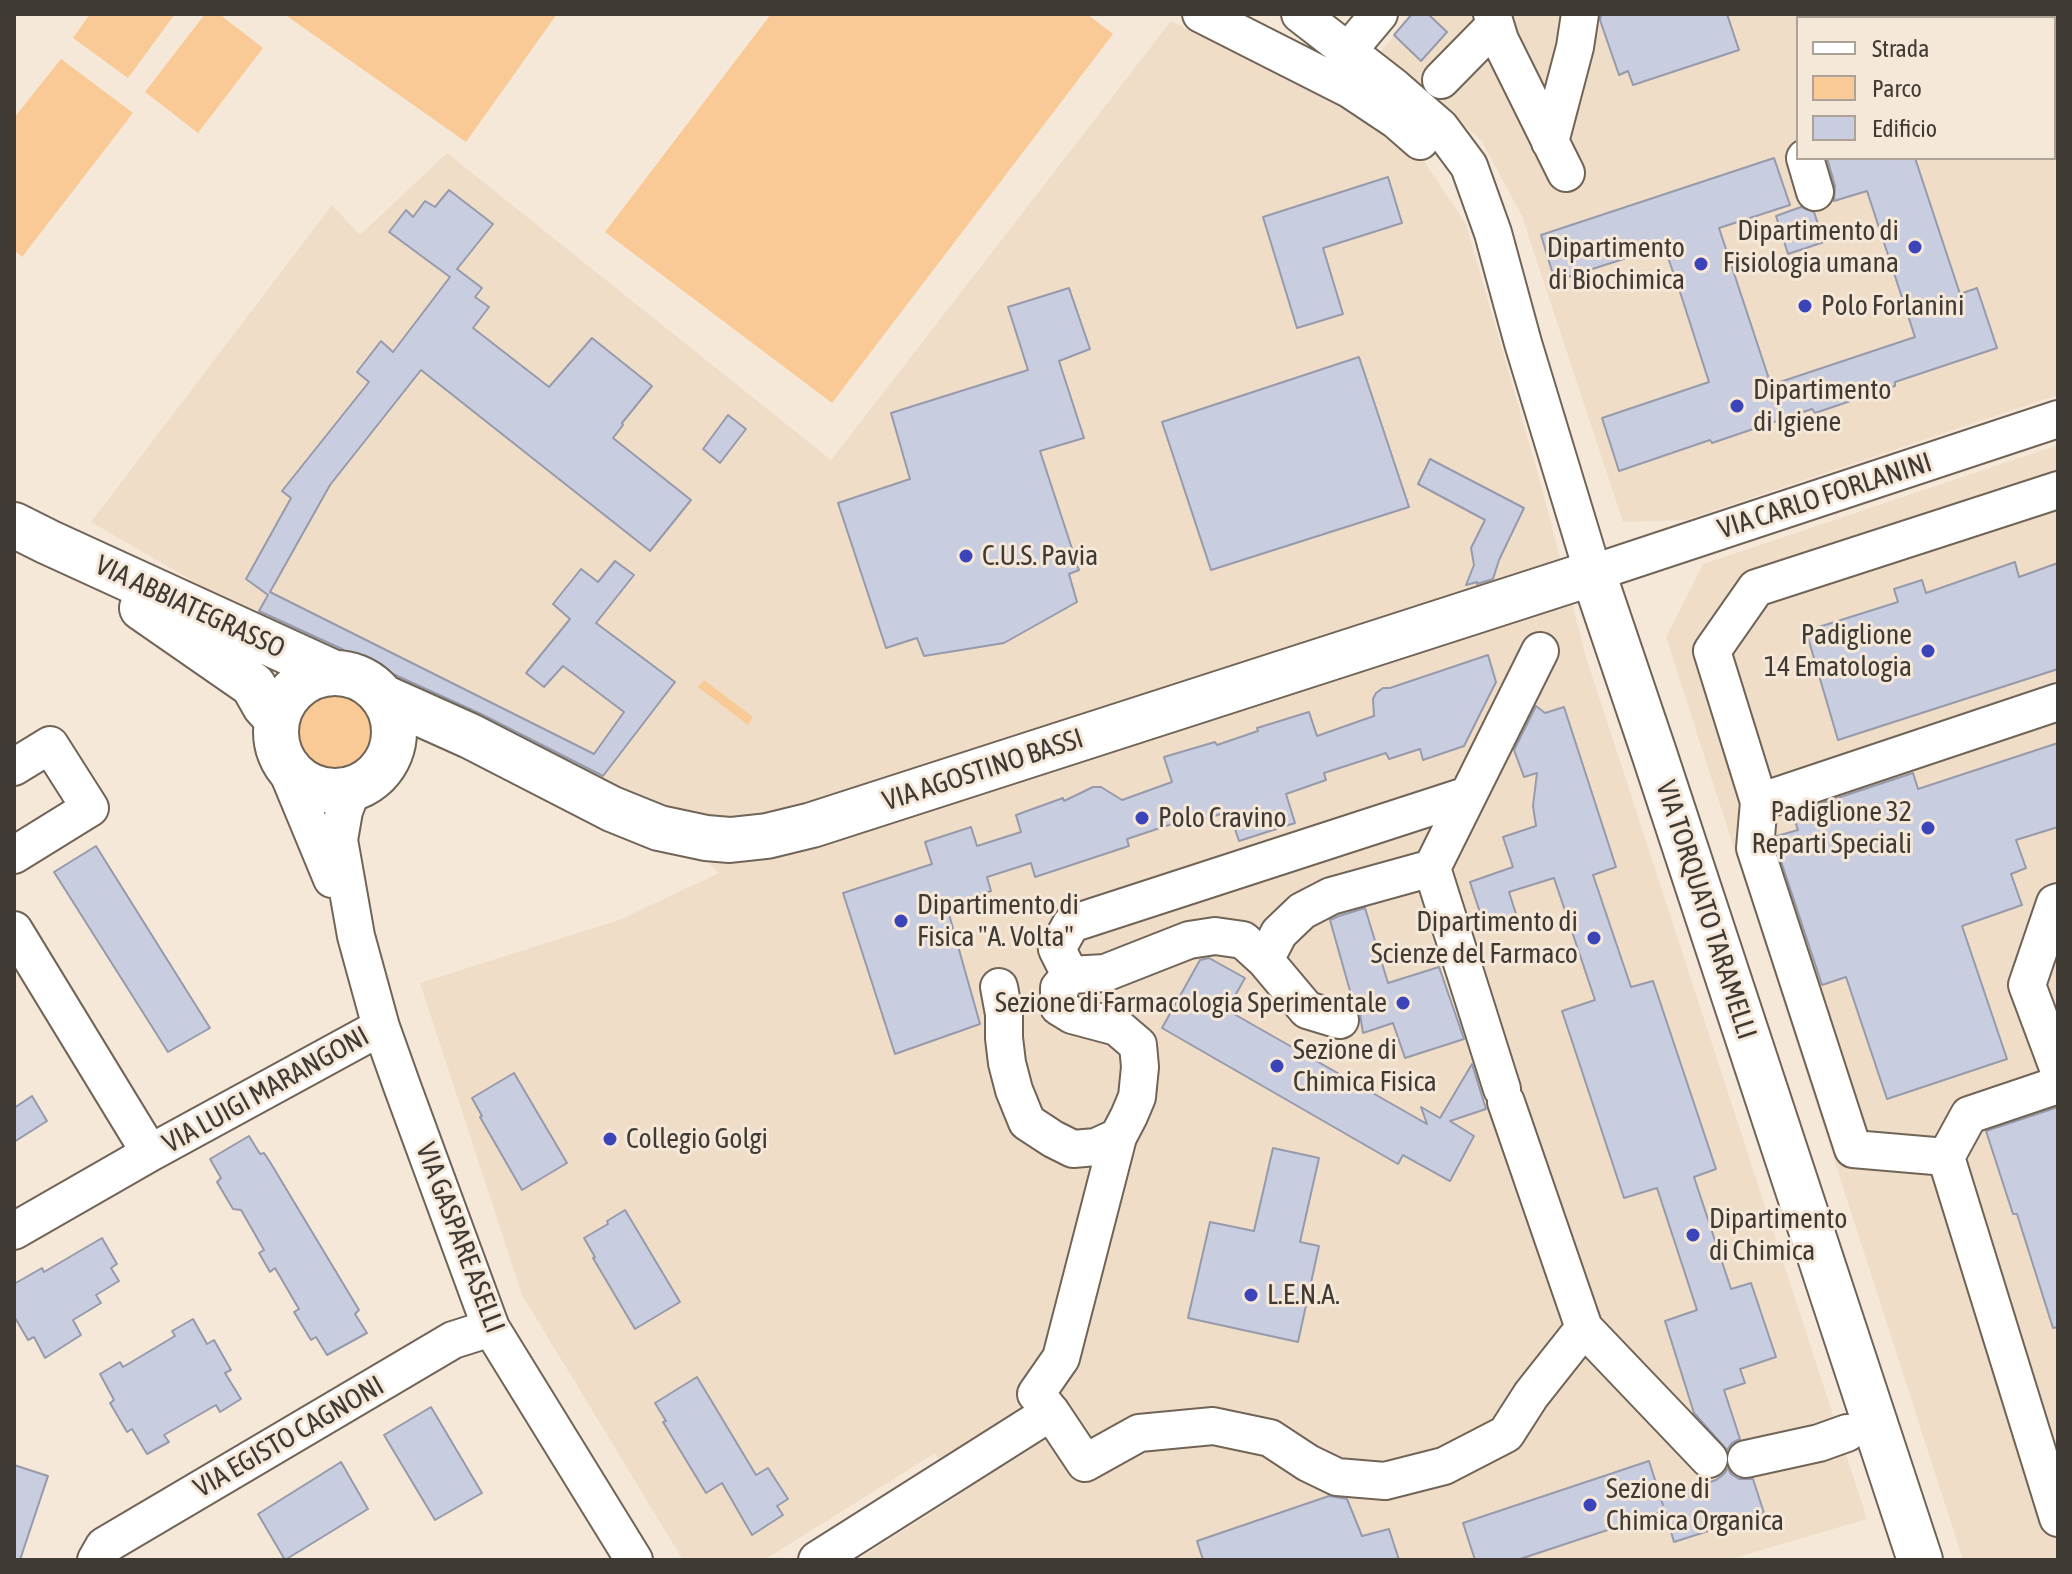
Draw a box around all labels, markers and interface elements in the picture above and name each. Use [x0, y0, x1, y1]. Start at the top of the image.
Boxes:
legend [1796, 16, 2056, 160]
text: Strada [1872, 35, 1929, 62]
text: Parco [1872, 75, 1922, 102]
text: Edificio [1872, 115, 1937, 142]
place label: Dipartimento di Fisiologia umana [1723, 214, 1899, 280]
place label: Dipartimento di Biochimica [1547, 231, 1685, 297]
marker: Dipartimento di Fisiologia umana [1906, 238, 1924, 256]
marker: Dipartimento di Biochimica [1692, 255, 1710, 273]
place label: Polo Forlanini [1821, 289, 1964, 323]
marker: Polo Forlanini [1796, 297, 1814, 315]
place label: Dipartimento di Igiene [1753, 373, 1891, 439]
marker: Dipartimento di Igiene [1728, 397, 1746, 415]
street label: VIA CARLO FORLANINI [1714, 446, 1936, 546]
place label: C.U.S. Pavia [982, 539, 1098, 573]
marker: C.U.S. Pavia [957, 547, 975, 565]
street label: VIA ABBIATEGRASSO [90, 548, 290, 666]
place label: Padiglione 14 Ematologia [1764, 618, 1912, 684]
marker: Padiglione 14 Ematologia [1919, 642, 1937, 660]
street label: VIA AGOSTINO BASSI [878, 722, 1088, 818]
street label: VIA TORQUATO TARAMELLI [1648, 777, 1764, 1043]
place label: Padiglione 32 Reparti Speciali [1751, 795, 1912, 861]
place label: Polo Cravino [1158, 801, 1287, 835]
marker: Polo Cravino [1133, 809, 1151, 827]
marker: Padiglione 32 Reparti Speciali [1919, 819, 1937, 837]
place label: Dipartimento di Fisica "A. Volta" [917, 888, 1079, 954]
place label: Dipartimento di Scienze del Farmaco [1371, 905, 1578, 971]
marker: Dipartimento di Fisica "A. Volta" [892, 912, 910, 930]
marker: Dipartimento di Scienze del Farmaco [1585, 929, 1603, 947]
place label: Sezione di Farmacologia Sperimentale [995, 986, 1387, 1020]
marker: Sezione di Farmacologia Sperimentale [1394, 994, 1412, 1012]
street label: VIA LUIGI MARANGONI [157, 1019, 375, 1161]
place label: Sezione di Chimica Fisica [1293, 1033, 1437, 1099]
marker: Sezione di Chimica Fisica [1268, 1057, 1286, 1075]
place label: Collegio Golgi [626, 1122, 768, 1156]
marker: Collegio Golgi [601, 1130, 619, 1148]
street label: VIA GASPARE ASELLI [408, 1138, 512, 1338]
place label: Dipartimento di Chimica [1709, 1202, 1847, 1268]
marker: Dipartimento di Chimica [1684, 1226, 1702, 1244]
place label: L.E.N.A. [1267, 1278, 1340, 1312]
marker: L.E.N.A. [1242, 1286, 1260, 1304]
street label: VIA EGISTO CAGNONI [188, 1369, 390, 1505]
place label: Sezione di Chimica Organica [1606, 1472, 1784, 1538]
marker: Sezione di Chimica Organica [1581, 1496, 1599, 1514]

